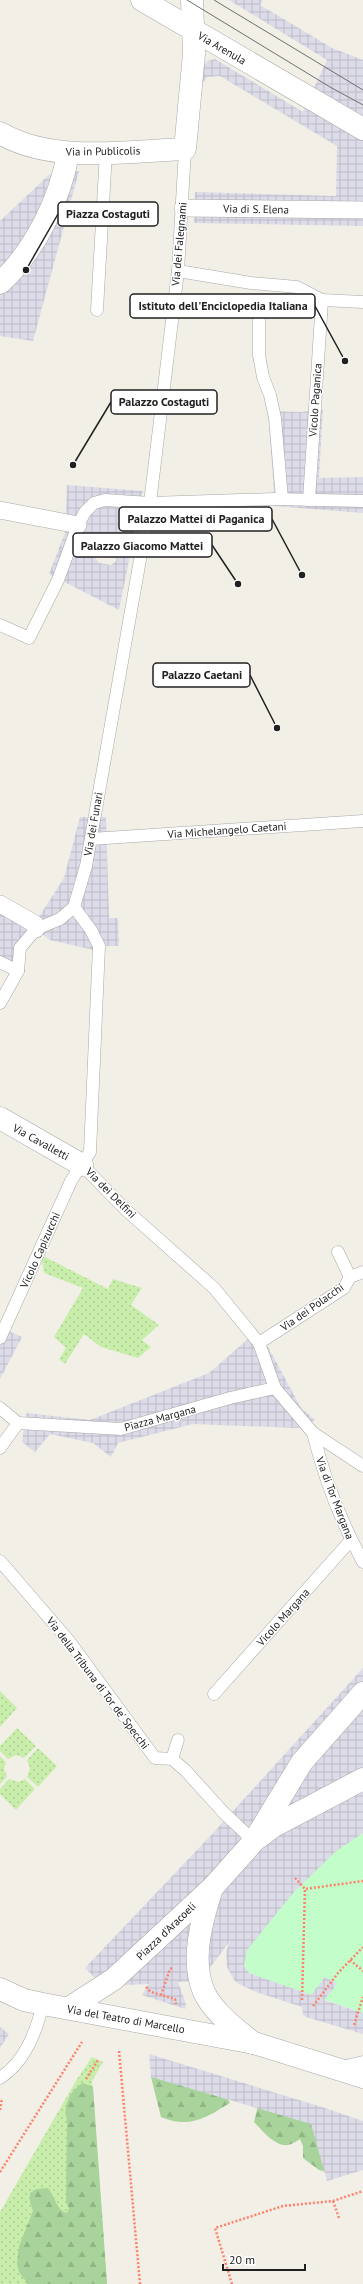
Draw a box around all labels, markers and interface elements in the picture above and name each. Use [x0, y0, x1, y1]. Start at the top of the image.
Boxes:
street label: Via Arenula [194, 28, 249, 67]
street label: Via in Publicolis [65, 143, 141, 159]
street label: Via dei Falegnami [168, 201, 190, 287]
street label: Via di S. Elena [222, 201, 289, 217]
callout: Piazza Costaguti [58, 202, 158, 226]
text: Piazza Costaguti [66, 206, 150, 221]
callout: Istituto dell'Enciclopedia Italiana [130, 294, 315, 318]
text: Istituto dell'Enciclopedia Italiana [138, 298, 308, 313]
street label: Vicolo Paganica [305, 363, 325, 438]
callout: Palazzo Costaguti [111, 390, 217, 414]
text: Palazzo Costaguti [119, 394, 209, 409]
callout: Palazzo Mattei di Paganica [119, 507, 272, 531]
text: Palazzo Mattei di Paganica [128, 511, 265, 526]
callout: Palazzo Giacomo Mattei [73, 533, 212, 557]
text: Palazzo Giacomo Mattei [81, 538, 203, 553]
callout: Palazzo Caetani [153, 663, 250, 687]
text: Palazzo Caetani [162, 667, 242, 682]
street label: Via dei Funari [80, 791, 106, 858]
street label: Via Michelangelo Caetani [166, 819, 287, 841]
street label: Via Cavalletti [9, 1120, 72, 1163]
street label: Via dei Delfini [82, 1164, 139, 1221]
street label: Vicolo Capizucchi [17, 1210, 63, 1291]
street label: Via dei Polacchi [277, 1280, 346, 1335]
street label: Piazza Margana [123, 1402, 197, 1434]
street label: Via di Tor Margana [313, 1454, 357, 1541]
street label: Vicolo Margana [253, 1585, 312, 1649]
street label: Via della Tribuna di Tor de' Specchi [43, 1613, 152, 1752]
street label: Piazza d'Aracoeli [133, 1899, 199, 1963]
street label: Via del Teatro di Marcello [65, 2002, 186, 2036]
scale bar [223, 2246, 305, 2272]
text: 20 m [229, 2252, 255, 2267]

